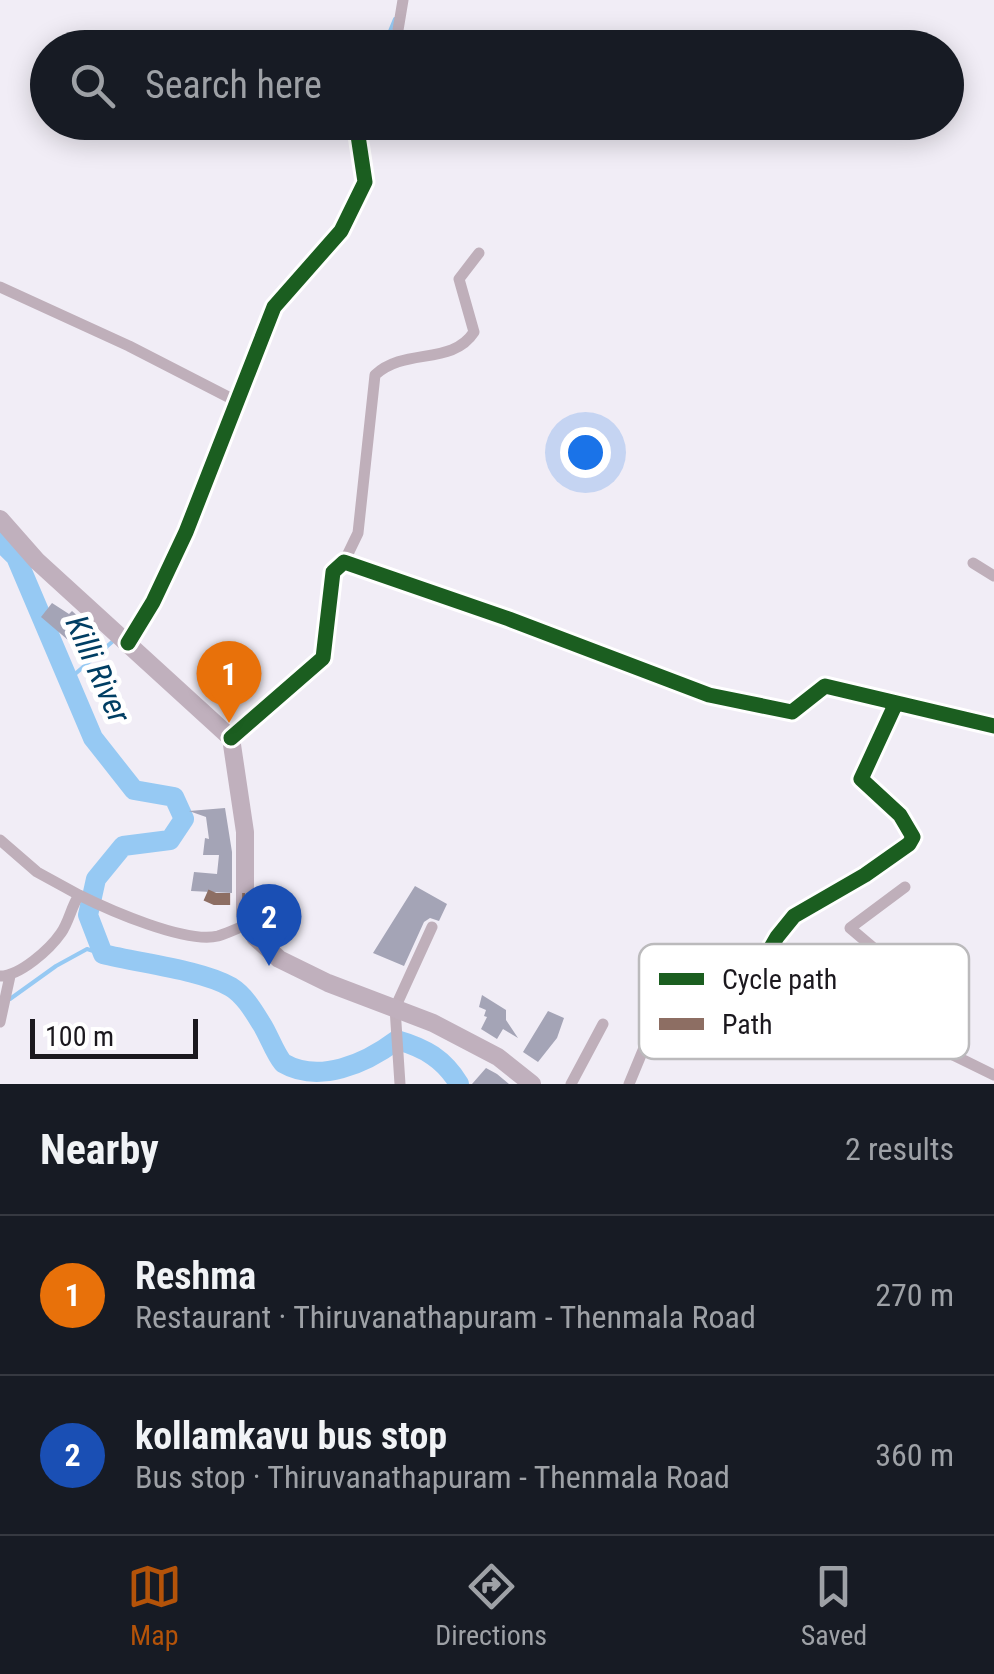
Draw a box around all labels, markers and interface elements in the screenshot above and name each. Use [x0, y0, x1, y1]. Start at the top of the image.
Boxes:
search box [30, 30, 964, 140]
icon: search [65, 58, 120, 113]
text: Search here [145, 63, 322, 107]
your location [560, 427, 611, 478]
water label: Killi River [58, 609, 139, 730]
pin: 1 [196, 640, 262, 723]
pin: 2 [236, 884, 302, 966]
legend [639, 944, 969, 1059]
text: Cycle path [722, 963, 837, 996]
text: Path [722, 1008, 773, 1041]
scale bar [30, 1014, 198, 1058]
text: 100 m [45, 1020, 114, 1053]
text: Nearby [40, 1125, 159, 1174]
text: 2 results [845, 1130, 954, 1168]
text: Reshma [135, 1254, 256, 1298]
text: 1 [64, 1276, 81, 1314]
text: 270 m [875, 1276, 954, 1314]
text: Restaurant · Thiruvanathapuram - Thenmala Road [135, 1298, 756, 1336]
text: kollamkavu bus stop [135, 1414, 447, 1458]
text: 2 [64, 1436, 81, 1474]
text: 360 m [875, 1436, 954, 1474]
text: Bus stop · Thiruvanathapuram - Thenmala Road [135, 1458, 730, 1496]
tab: Map [127, 1559, 182, 1652]
tab: Directions [435, 1559, 547, 1652]
tab: Saved [801, 1559, 867, 1652]

